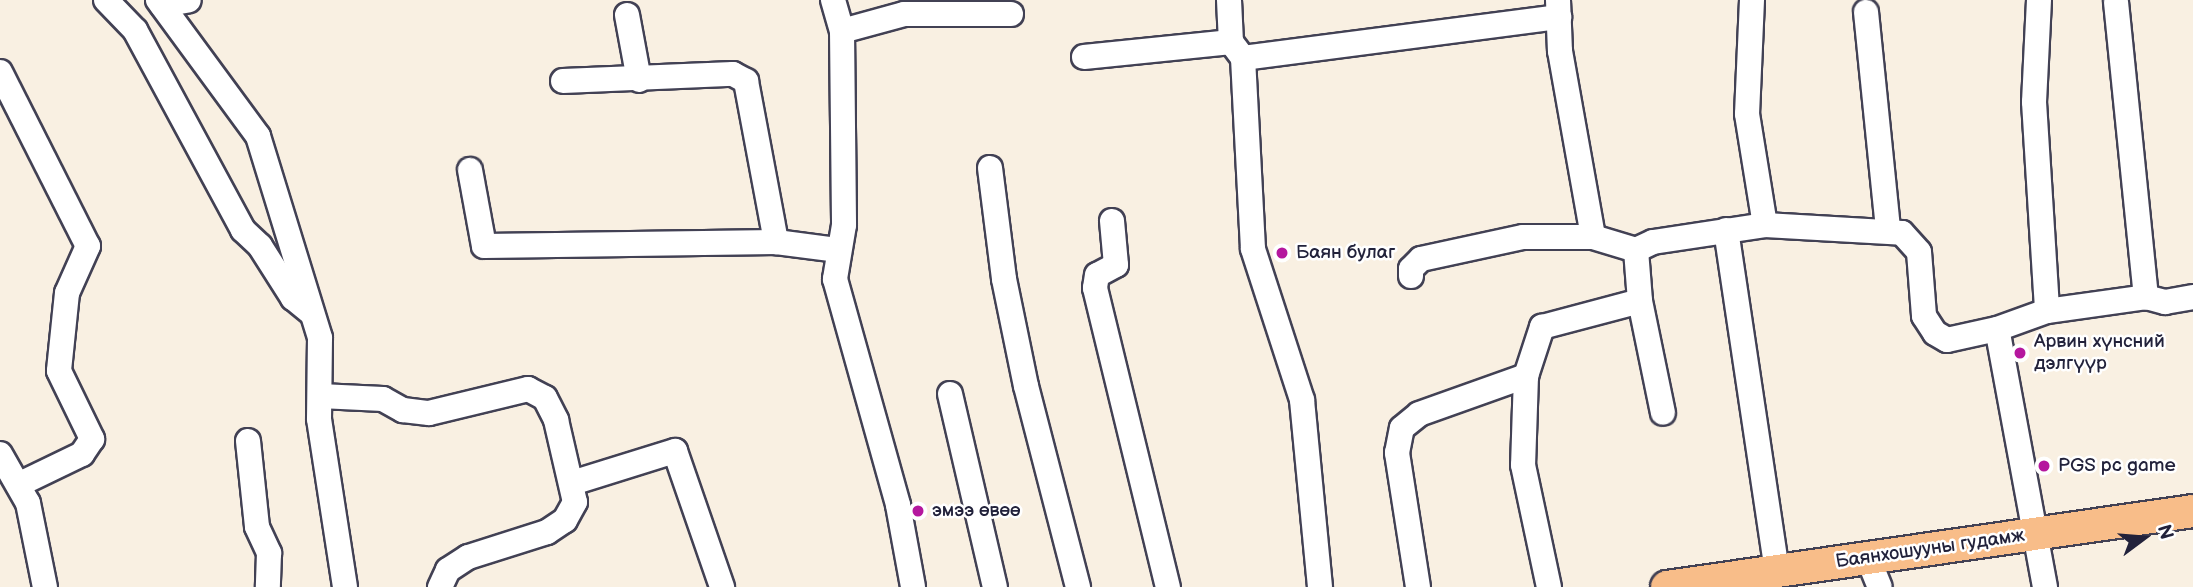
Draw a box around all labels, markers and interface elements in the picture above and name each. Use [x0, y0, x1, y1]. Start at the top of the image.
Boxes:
place label: Баян булаг [1296, 242, 1395, 264]
marker: Баян булаг [1274, 245, 1290, 261]
place label: Арвин хүнсний дэлгүүр [2034, 331, 2165, 375]
marker: Арвин хүнсний дэлгүүр [2012, 345, 2028, 361]
place label: PGS pc game [2058, 455, 2176, 477]
marker: PGS pc game [2036, 458, 2052, 474]
place label: эмээ өвөө [932, 500, 1021, 522]
marker: эмээ өвөө [910, 503, 926, 519]
north arrow [2109, 503, 2179, 573]
text: N [2152, 522, 2178, 542]
street label: Баянхошууны гудамж [1834, 524, 2026, 574]

